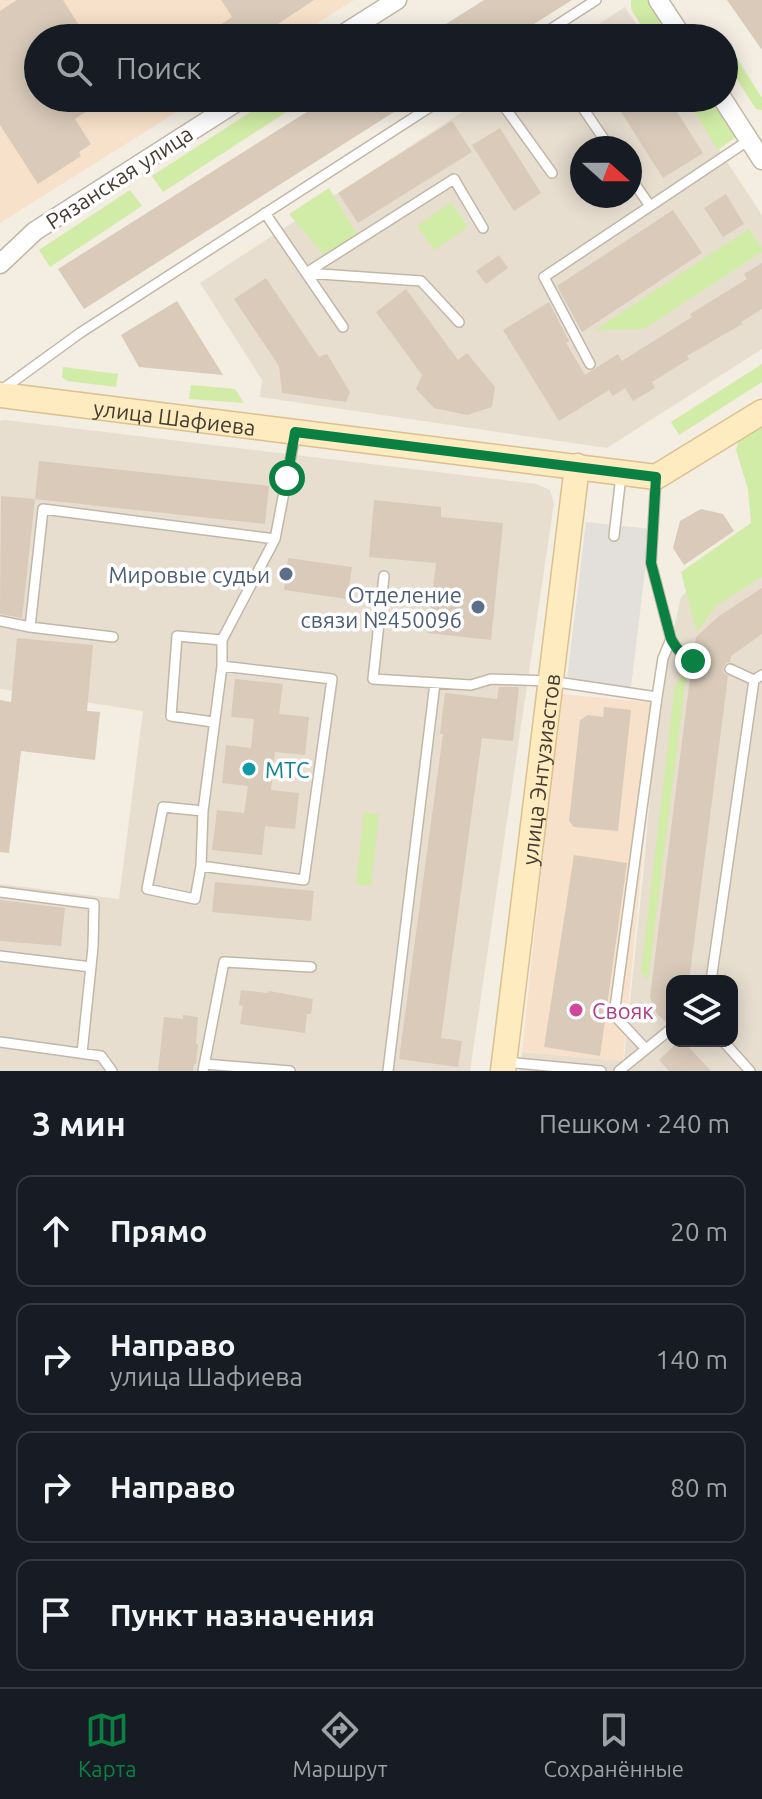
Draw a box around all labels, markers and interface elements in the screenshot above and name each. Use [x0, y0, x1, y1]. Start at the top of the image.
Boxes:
search box [24, 24, 738, 112]
icon: search [52, 46, 96, 90]
text: Поиск [116, 51, 201, 85]
street label: Рязанская улица [41, 120, 197, 234]
north arrow [570, 136, 642, 208]
street label: улица Шафиева [92, 394, 257, 439]
route start [269, 460, 305, 496]
place label: Мировые судьи [108, 562, 270, 587]
marker: Мировые судьи [277, 565, 295, 583]
place label: Отделение связи №450096 [301, 582, 462, 632]
marker: Отделение связи №450096 [469, 598, 487, 616]
route end [675, 643, 711, 679]
street label: улица Энтузиастов [516, 672, 564, 866]
place label: МТС [265, 757, 310, 782]
marker: МТС [240, 760, 258, 778]
map controls [666, 975, 738, 1047]
button: layers [666, 975, 738, 1047]
place label: Свояк [592, 998, 654, 1023]
marker: Свояк [567, 1001, 585, 1019]
text: 3 мин [32, 1104, 126, 1142]
text: Пешком · 240 m [539, 1109, 730, 1138]
icon: ahead [34, 1209, 78, 1253]
text: Прямо [110, 1214, 207, 1248]
text: 20 m [670, 1217, 728, 1246]
text: Направо [110, 1328, 236, 1362]
icon: right [34, 1337, 78, 1381]
text: 140 m [656, 1345, 728, 1374]
text: улица Шафиева [110, 1362, 303, 1391]
icon: right [34, 1465, 78, 1509]
text: Направо [110, 1470, 236, 1504]
text: 80 m [670, 1473, 728, 1502]
icon: arrive [34, 1593, 78, 1637]
text: Пункт назначения [110, 1598, 375, 1632]
tab: Карта [78, 1708, 137, 1781]
tab: Маршрут [293, 1708, 387, 1781]
tab: Сохранённые [543, 1708, 684, 1781]

